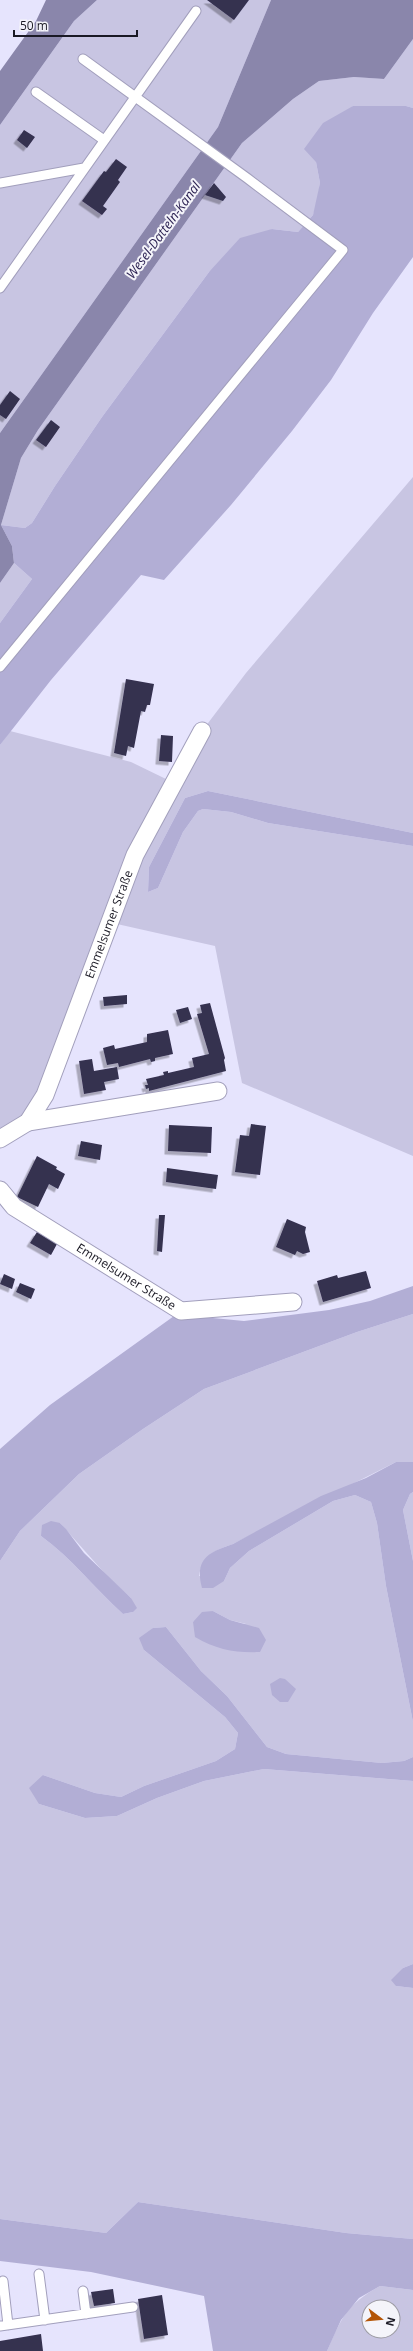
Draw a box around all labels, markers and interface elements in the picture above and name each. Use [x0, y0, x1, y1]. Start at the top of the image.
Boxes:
scale bar [14, 12, 137, 38]
text: 50 m [20, 17, 48, 34]
water label: Wesel-Datteln-Kanal [122, 177, 205, 282]
street label: Emmelsumer Straße [81, 867, 137, 981]
street label: Emmelsumer Straße [73, 1239, 180, 1314]
north arrow [361, 2299, 401, 2339]
text: N [383, 2316, 400, 2328]

